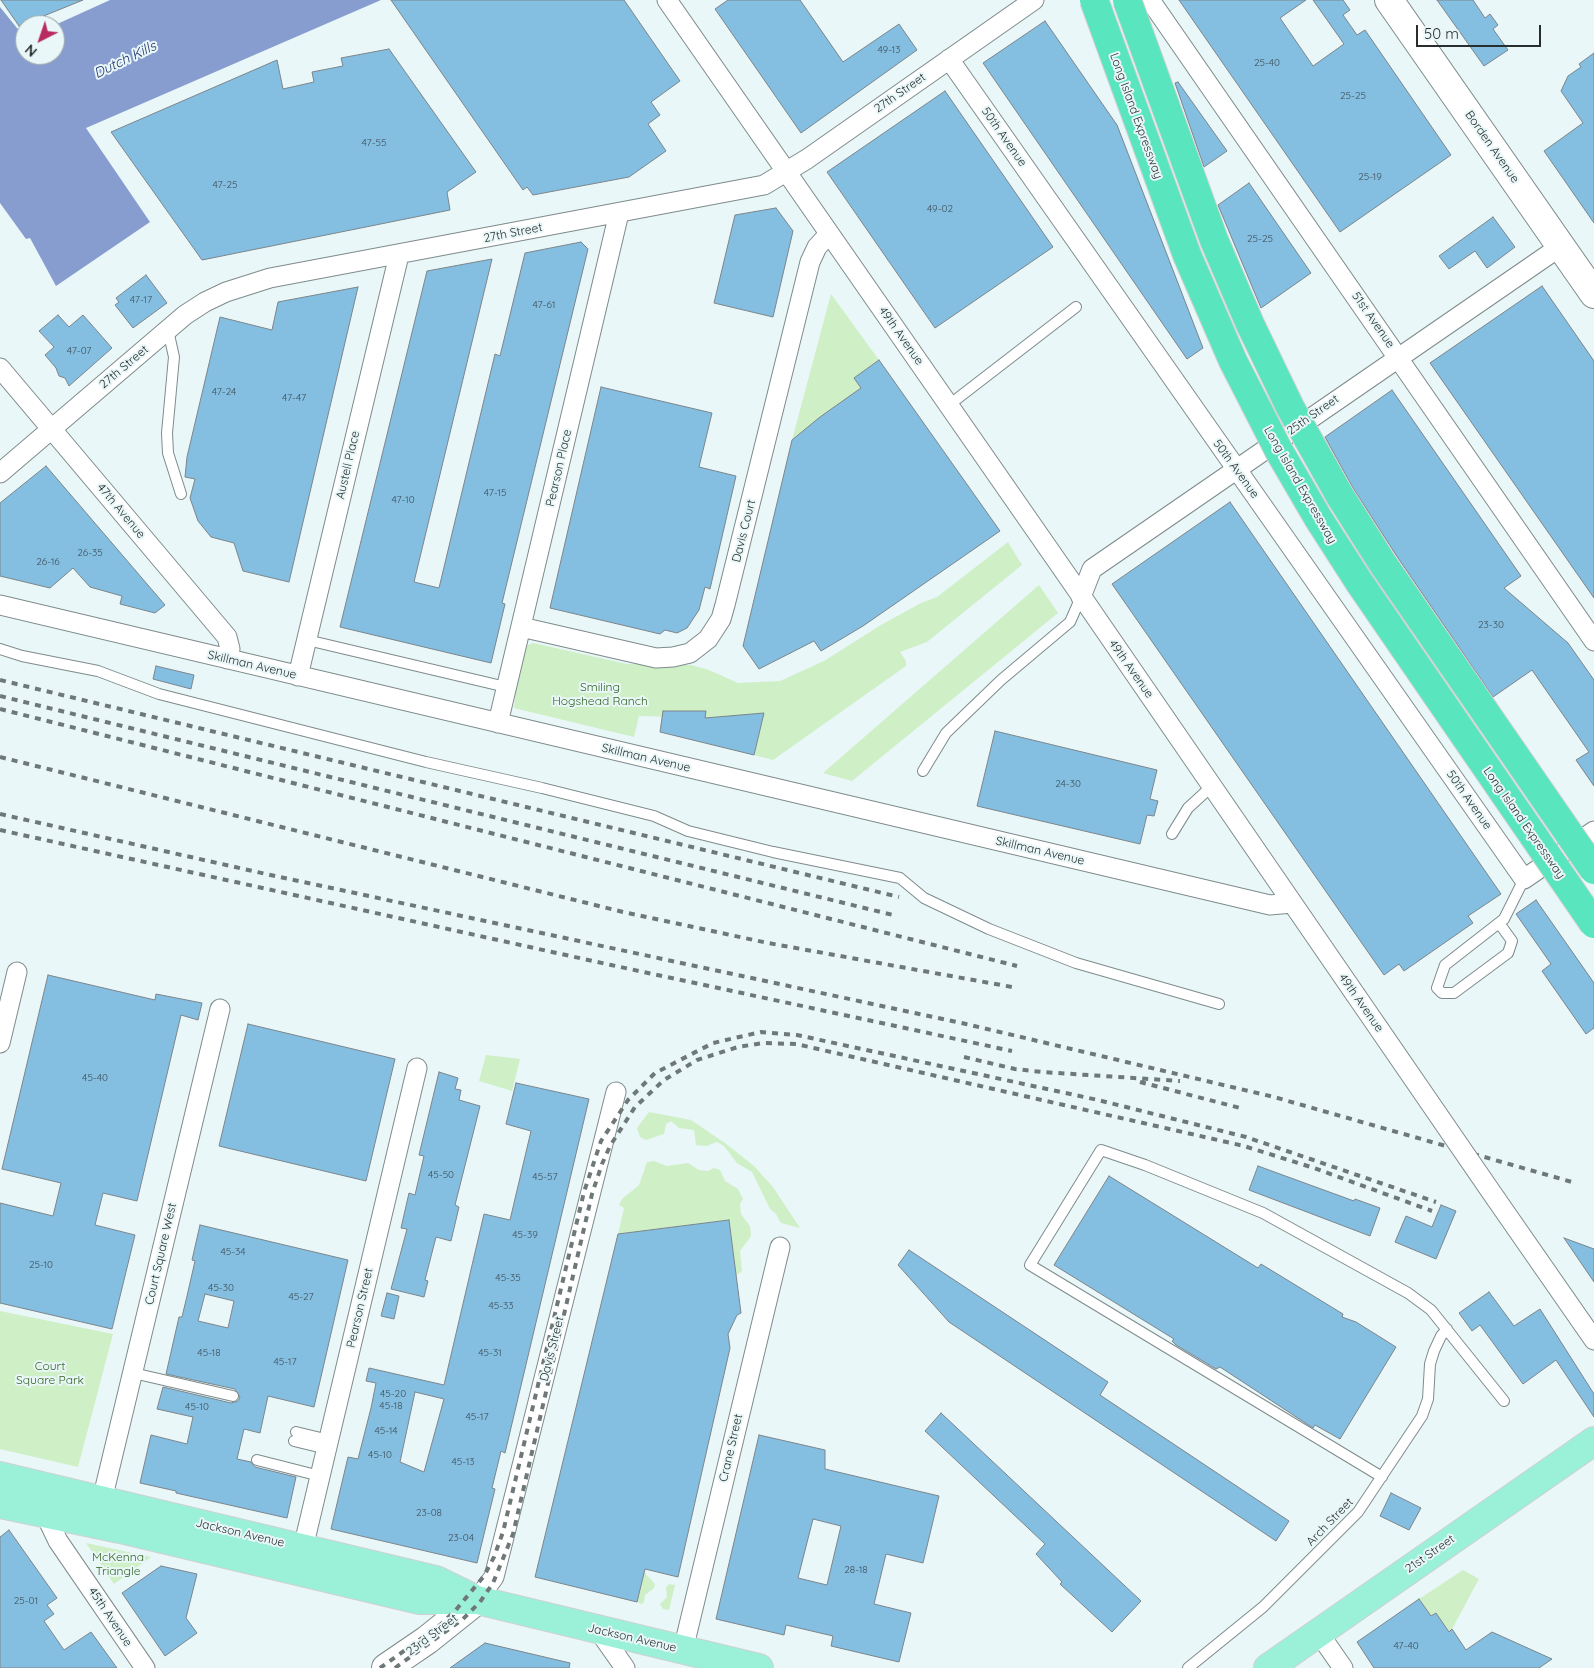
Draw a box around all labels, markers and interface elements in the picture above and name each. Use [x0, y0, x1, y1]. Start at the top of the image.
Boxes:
north arrow [15, 15, 65, 65]
scale bar [1419, 15, 1544, 47]
text: 50 m [1424, 24, 1459, 43]
water label: Dutch Kills [91, 38, 159, 82]
text: N [21, 40, 41, 61]
house number: 49-13 [877, 44, 901, 56]
street label: Long Island Expressway [1107, 51, 1165, 181]
house number: 25-40 [1254, 57, 1280, 69]
street label: 27th Street [871, 70, 929, 116]
house number: 25-25 [1340, 90, 1366, 102]
street label: 50th Avenue [978, 105, 1030, 169]
street label: Borden Avenue [1462, 108, 1522, 186]
house number: 47-55 [362, 137, 386, 149]
house number: 25-19 [1358, 171, 1382, 183]
house number: 47-25 [213, 179, 237, 191]
house number: 49-02 [927, 203, 953, 215]
street label: 27th Street [482, 220, 544, 246]
house number: 25-25 [1247, 233, 1273, 245]
street label: 51st Avenue [1348, 289, 1398, 351]
house number: 47-17 [130, 294, 152, 306]
house number: 47-61 [532, 299, 556, 311]
street label: 49th Avenue [876, 304, 926, 368]
street label: 27th Street [97, 342, 151, 392]
house number: 47-07 [67, 345, 91, 357]
house number: 47-24 [212, 386, 236, 398]
house number: 47-47 [282, 392, 306, 404]
street label: 25th Street [1284, 392, 1342, 438]
street label: Long Island Expressway [1261, 424, 1339, 546]
street label: Pearson Place [543, 428, 575, 508]
street label: Austell Place [333, 429, 363, 501]
street label: 50th Avenue [1210, 437, 1262, 501]
street label: 47th Avenue [94, 481, 148, 541]
house number: 47-15 [484, 487, 506, 499]
house number: 47-10 [391, 494, 415, 506]
street label: Davis Court [729, 498, 759, 564]
house number: 26-35 [77, 547, 103, 559]
house number: 26-16 [36, 556, 60, 568]
house number: 23-30 [1478, 619, 1504, 631]
street label: 49th Avenue [1106, 637, 1156, 701]
street label: Skillman Avenue [206, 648, 298, 682]
park label: Smiling Hogshead Ranch [552, 680, 648, 708]
street label: Skillman Avenue [600, 741, 692, 775]
street label: Long Island Expressway [1480, 764, 1568, 882]
street label: 50th Avenue [1443, 768, 1495, 832]
house number: 24-30 [1055, 778, 1081, 790]
street label: Skillman Avenue [994, 834, 1086, 868]
street label: 49th Avenue [1336, 971, 1386, 1035]
house number: 45-40 [82, 1072, 108, 1084]
house number: 45-50 [428, 1169, 454, 1181]
house number: 45-57 [532, 1171, 558, 1183]
street label: Court Square West [142, 1202, 180, 1306]
house number: 45-39 [512, 1229, 538, 1241]
house number: 45-34 [220, 1246, 246, 1258]
house number: 25-10 [29, 1259, 53, 1271]
street label: Pearson Street [344, 1267, 376, 1349]
house number: 45-35 [495, 1272, 521, 1284]
house number: 45-30 [208, 1282, 234, 1294]
house number: 45-27 [288, 1291, 314, 1303]
house number: 45-33 [488, 1300, 514, 1312]
street label: Davis Street [537, 1315, 567, 1383]
house number: 45-18 [197, 1347, 221, 1359]
house number: 45-31 [478, 1347, 502, 1359]
house number: 45-17 [273, 1356, 297, 1368]
park label: Court Square Park [16, 1359, 84, 1387]
house number: 45-20 [380, 1388, 406, 1400]
house number: 45-18 [379, 1400, 403, 1412]
house number: 45-10 [185, 1401, 209, 1413]
house number: 45-17 [465, 1411, 489, 1423]
street label: Crane Street [716, 1413, 746, 1483]
house number: 45-14 [374, 1425, 398, 1437]
house number: 45-10 [368, 1449, 392, 1461]
house number: 45-13 [451, 1456, 475, 1468]
street label: Arch Street [1304, 1495, 1356, 1549]
house number: 23-08 [416, 1507, 442, 1519]
street label: Jackson Avenue [194, 1516, 286, 1550]
house number: 23-04 [448, 1532, 474, 1544]
street label: 21st Street [1403, 1532, 1457, 1576]
park label: McKenna Triangle [92, 1550, 144, 1578]
house number: 28-18 [844, 1564, 868, 1576]
street label: 45th Avenue [85, 1585, 135, 1649]
house number: 25-01 [14, 1595, 38, 1607]
street label: 23rd Street [403, 1611, 461, 1659]
street label: Jackson Avenue [586, 1621, 678, 1655]
house number: 47-40 [1393, 1640, 1419, 1652]

